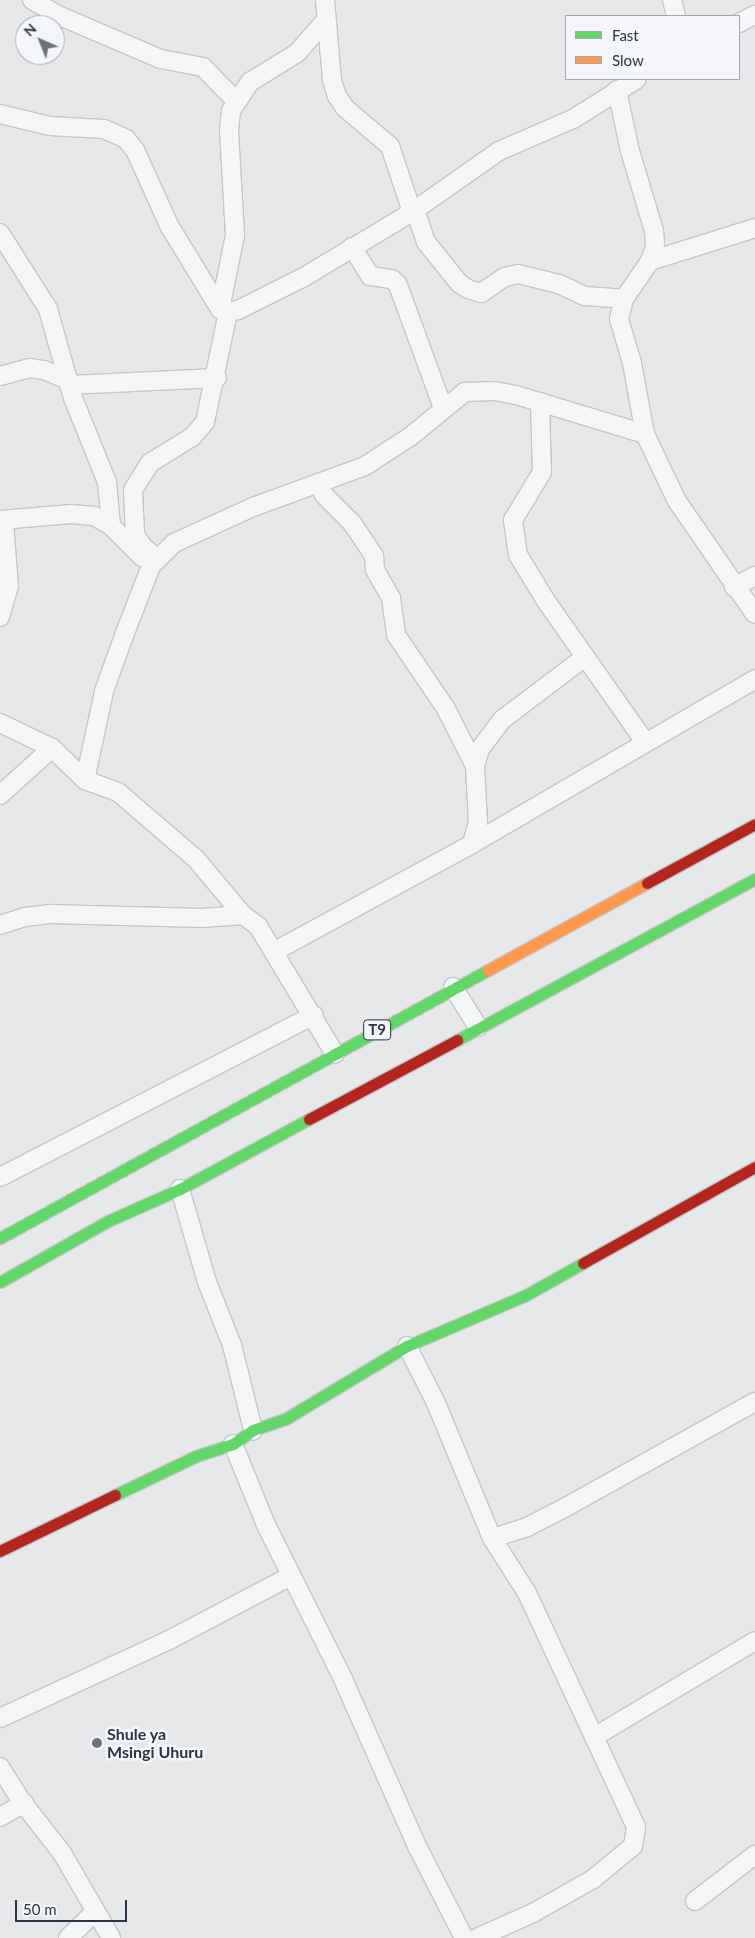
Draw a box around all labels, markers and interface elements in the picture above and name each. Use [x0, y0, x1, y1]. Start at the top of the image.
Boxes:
north arrow [15, 15, 65, 65]
legend [565, 15, 740, 80]
text: N [20, 20, 40, 39]
text: Fast [612, 26, 639, 44]
text: Slow [612, 51, 644, 69]
road number: T9 [362, 1018, 392, 1042]
place label: Shule ya Msingi Uhuru [107, 1724, 203, 1762]
marker: Shule ya Msingi Uhuru [91, 1737, 103, 1749]
scale bar [18, 1890, 130, 1922]
text: 50 m [23, 1900, 57, 1918]

